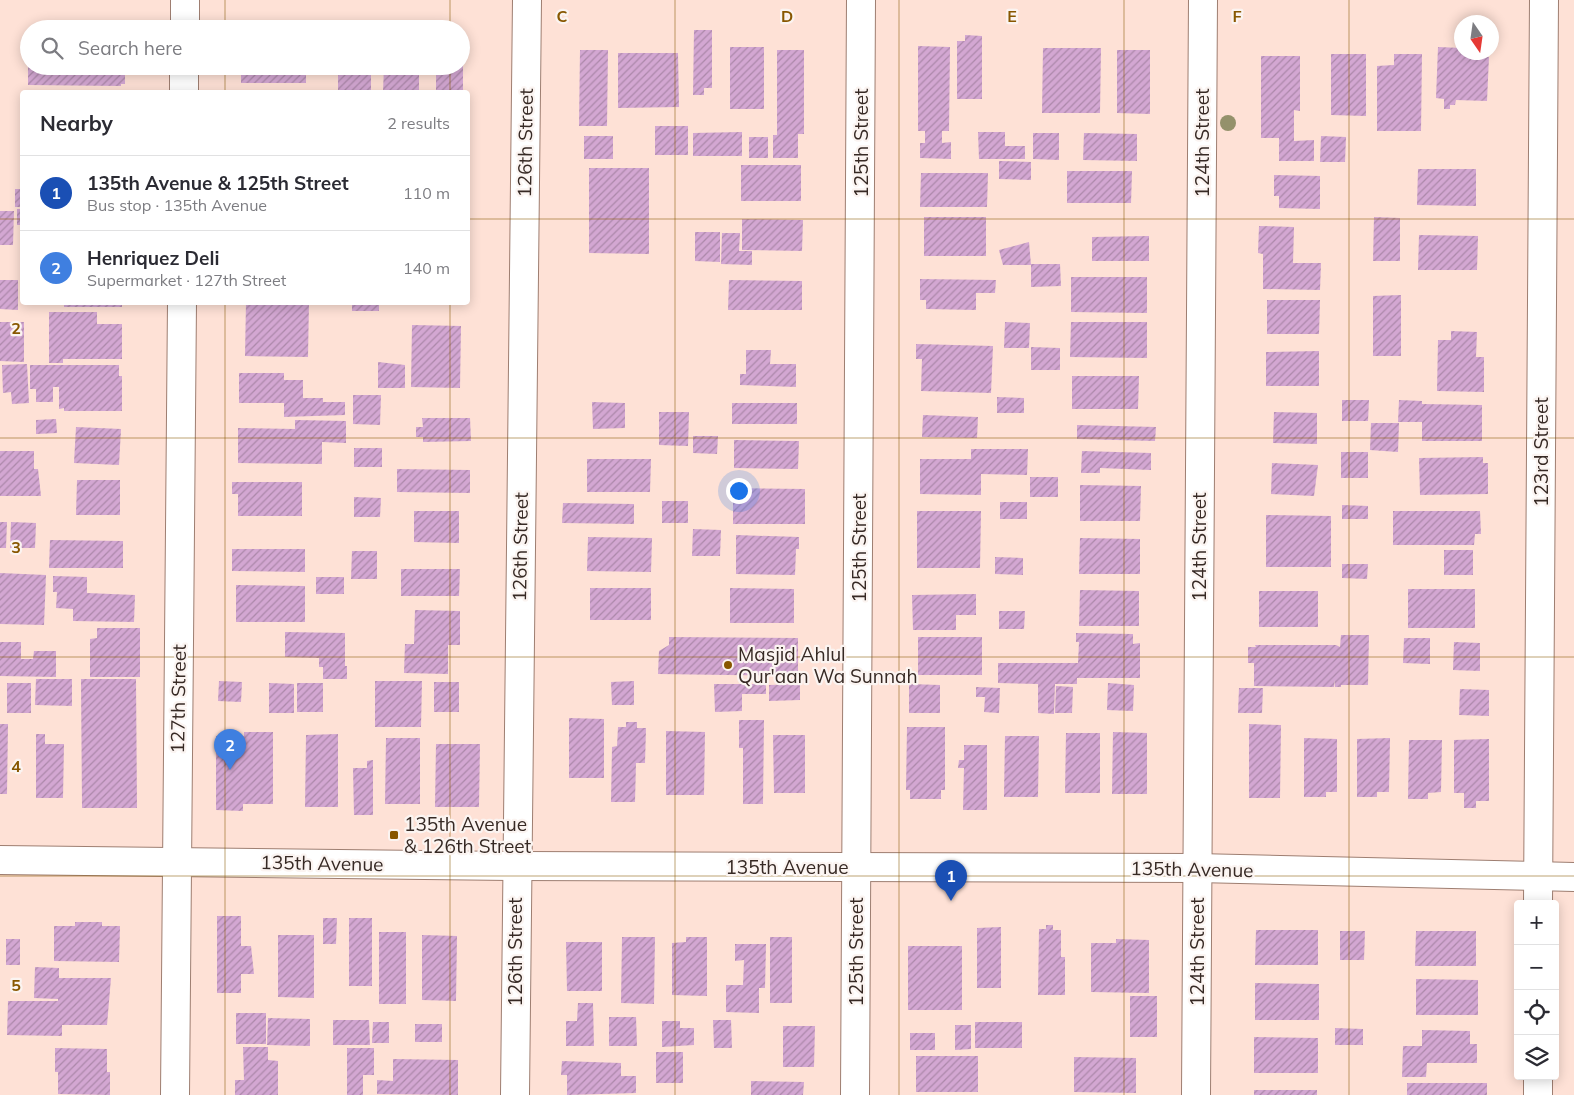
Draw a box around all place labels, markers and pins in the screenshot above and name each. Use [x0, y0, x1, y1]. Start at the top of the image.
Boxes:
place label: Masjid Ahlul Qur'aan Wa Sunnah [738, 642, 918, 688]
marker: Masjid Ahlul Qur'aan Wa Sunnah [722, 659, 734, 671]
pin: 2 [214, 729, 246, 770]
place label: 135th Avenue & 126th Street [404, 812, 532, 858]
marker: 135th Avenue & 126th Street [388, 829, 400, 841]
pin: 1 [935, 860, 967, 901]

